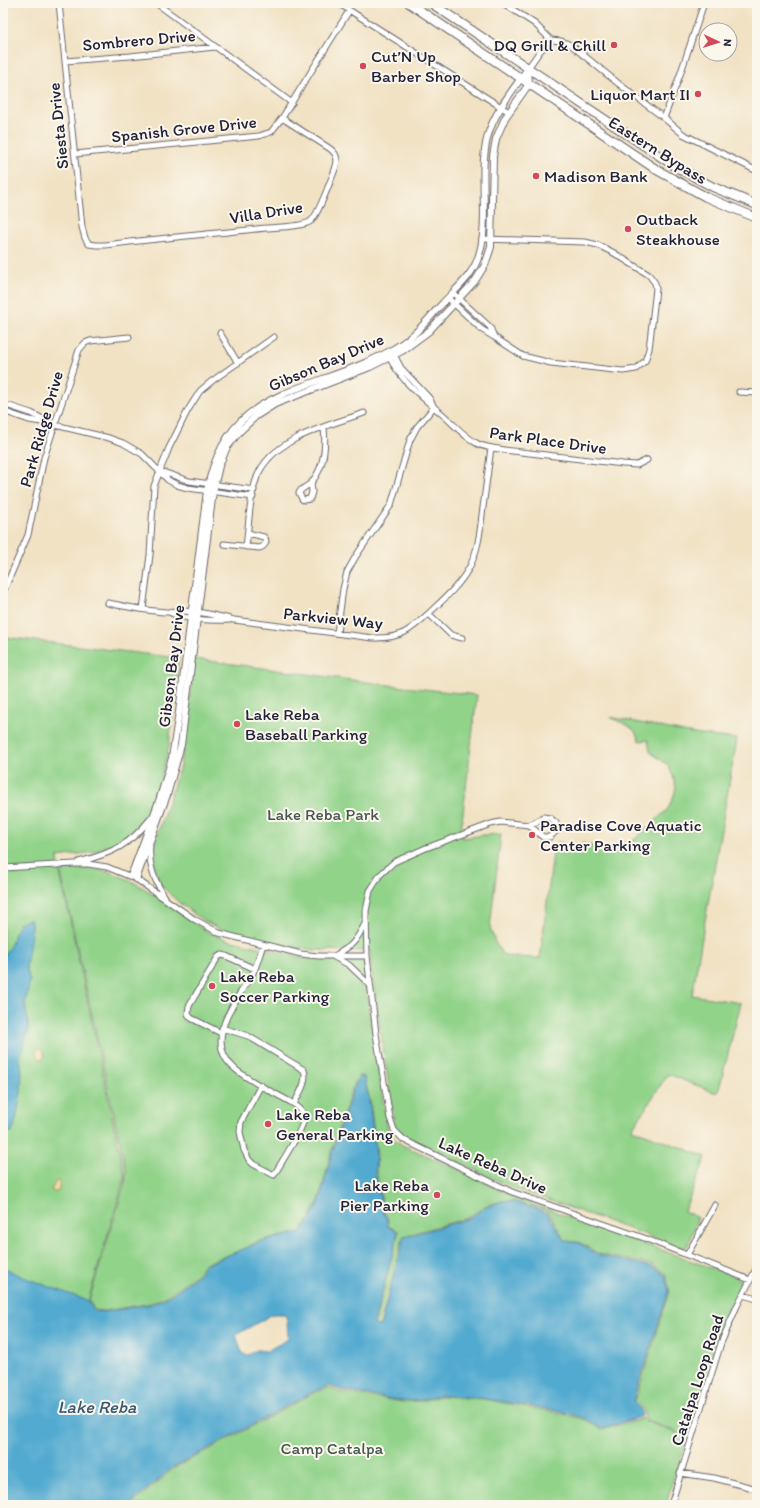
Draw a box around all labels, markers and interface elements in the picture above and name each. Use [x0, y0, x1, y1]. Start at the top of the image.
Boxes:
north arrow [698, 22, 738, 62]
street label: Sombrero Drive [82, 25, 196, 55]
place label: DQ Grill & Chill [493, 35, 606, 55]
text: N [721, 38, 734, 47]
marker: DQ Grill & Chill [609, 40, 619, 50]
place label: Cut’N Up Barber Shop [371, 46, 461, 86]
marker: Cut’N Up Barber Shop [358, 61, 368, 71]
street label: Siesta Drive [44, 82, 72, 170]
place label: Liquor Mart II [590, 84, 690, 104]
marker: Liquor Mart II [693, 89, 703, 99]
street label: Spanish Grove Drive [110, 111, 258, 147]
street label: Eastern Bypass [605, 112, 711, 188]
place label: Madison Bank [544, 166, 648, 186]
marker: Madison Bank [531, 171, 541, 181]
street label: Villa Drive [228, 196, 304, 228]
place label: Outback Steakhouse [636, 209, 720, 249]
marker: Outback Steakhouse [623, 224, 633, 234]
street label: Gibson Bay Drive [265, 329, 387, 395]
street label: Park Ridge Drive [15, 369, 67, 489]
street label: Park Place Drive [488, 422, 608, 458]
street label: Gibson Bay Drive [154, 603, 188, 729]
street label: Parkview Way [282, 603, 384, 633]
place label: Lake Reba Baseball Parking [245, 704, 368, 744]
marker: Lake Reba Baseball Parking [232, 719, 242, 729]
park label: Lake Reba Park [267, 804, 379, 824]
place label: Paradise Cove Aquatic Center Parking [540, 815, 702, 855]
marker: Paradise Cove Aquatic Center Parking [527, 830, 537, 840]
place label: Lake Reba Soccer Parking [220, 966, 330, 1006]
marker: Lake Reba Soccer Parking [207, 981, 217, 991]
place label: Lake Reba General Parking [276, 1104, 394, 1144]
marker: Lake Reba General Parking [263, 1119, 273, 1129]
street label: Lake Reba Drive [436, 1132, 550, 1198]
place label: Lake Reba Pier Parking [340, 1175, 429, 1215]
marker: Lake Reba Pier Parking [432, 1190, 442, 1200]
street label: Catalpa Loop Road [666, 1312, 728, 1448]
water label: Lake Reba [58, 1396, 137, 1418]
park label: Camp Catalpa [281, 1438, 384, 1458]

